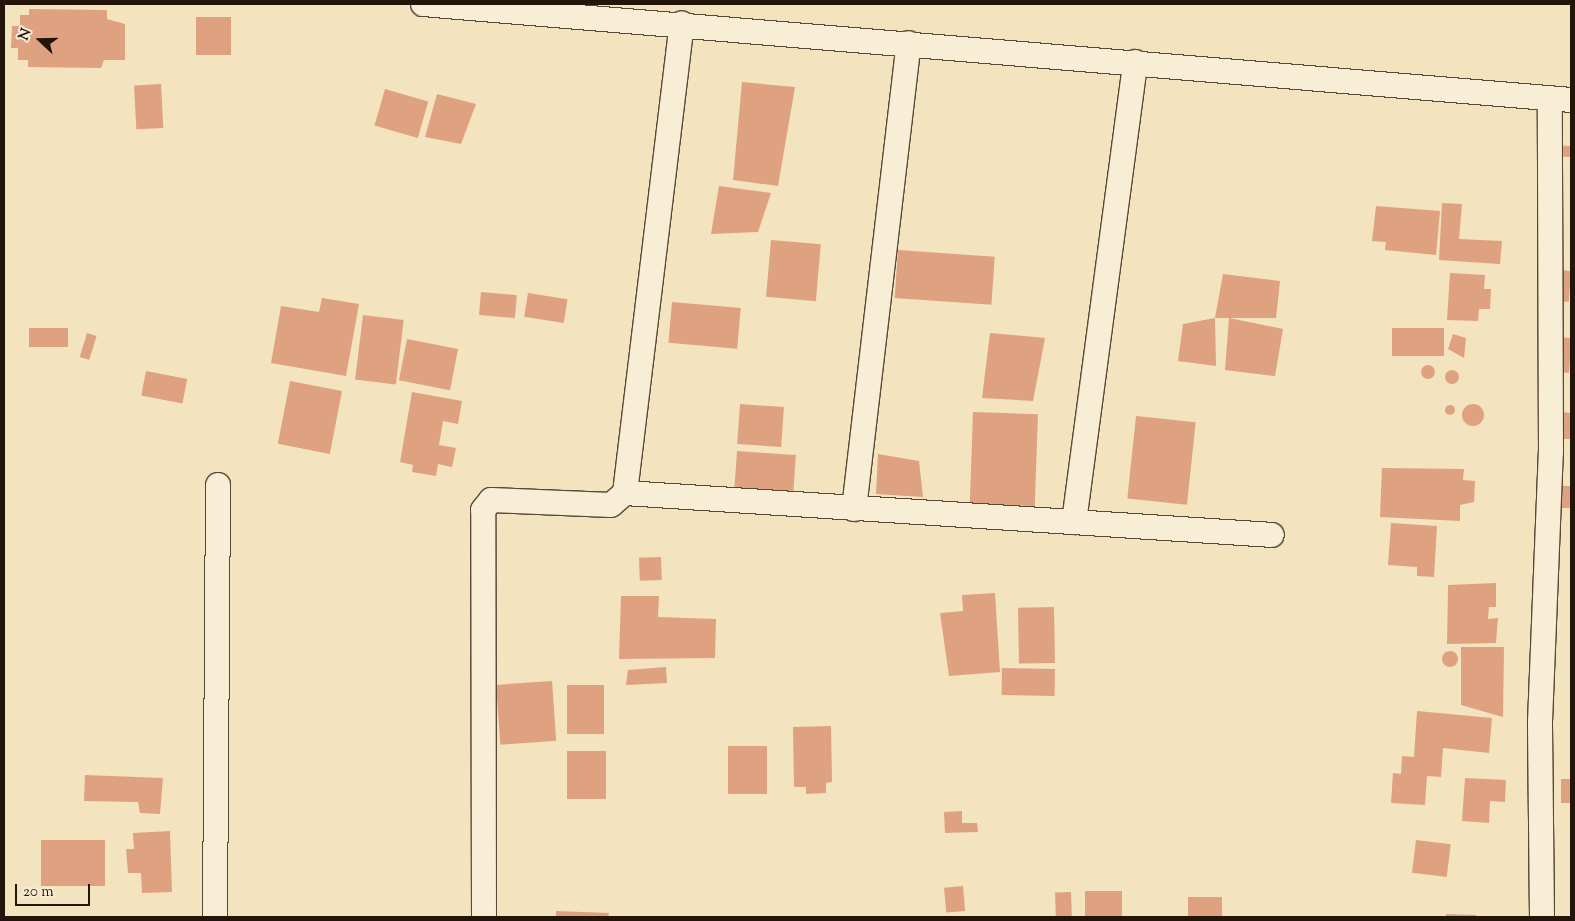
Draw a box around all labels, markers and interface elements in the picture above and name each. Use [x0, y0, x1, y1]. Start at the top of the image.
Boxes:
north arrow [15, 15, 65, 65]
text: N [15, 26, 37, 43]
scale bar [18, 874, 92, 906]
text: 20 m [23, 882, 54, 903]

